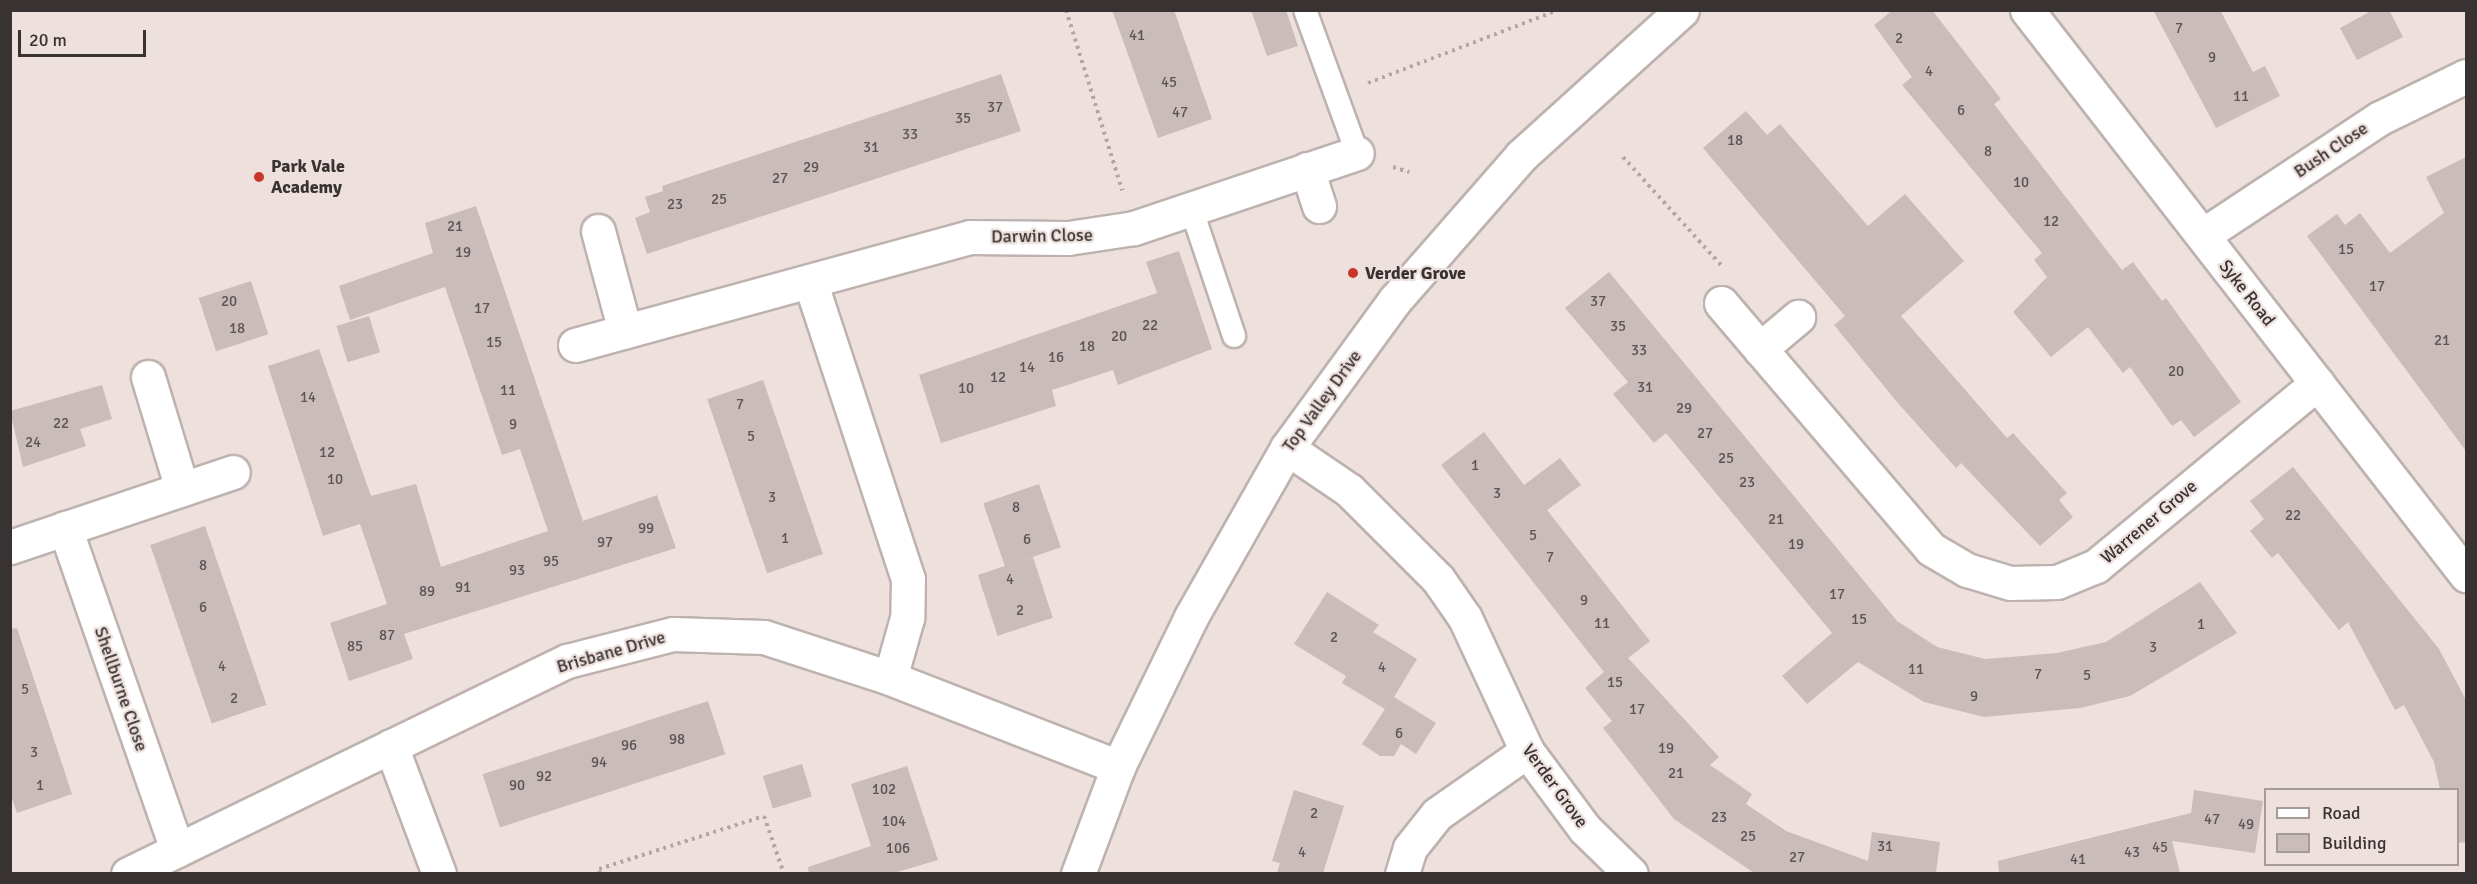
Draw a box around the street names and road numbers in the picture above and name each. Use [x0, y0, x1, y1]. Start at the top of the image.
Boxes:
street label: Bush Close [2290, 117, 2372, 183]
street label: Darwin Close [991, 224, 1093, 248]
street label: Syke Road [2214, 256, 2280, 330]
street label: Top Valley Drive [1278, 346, 1366, 456]
street label: Warrener Grove [2096, 475, 2202, 569]
street label: Shellburne Close [90, 624, 152, 754]
street label: Brisbane Drive [554, 626, 668, 678]
street label: Verder Grove [1517, 740, 1593, 832]

